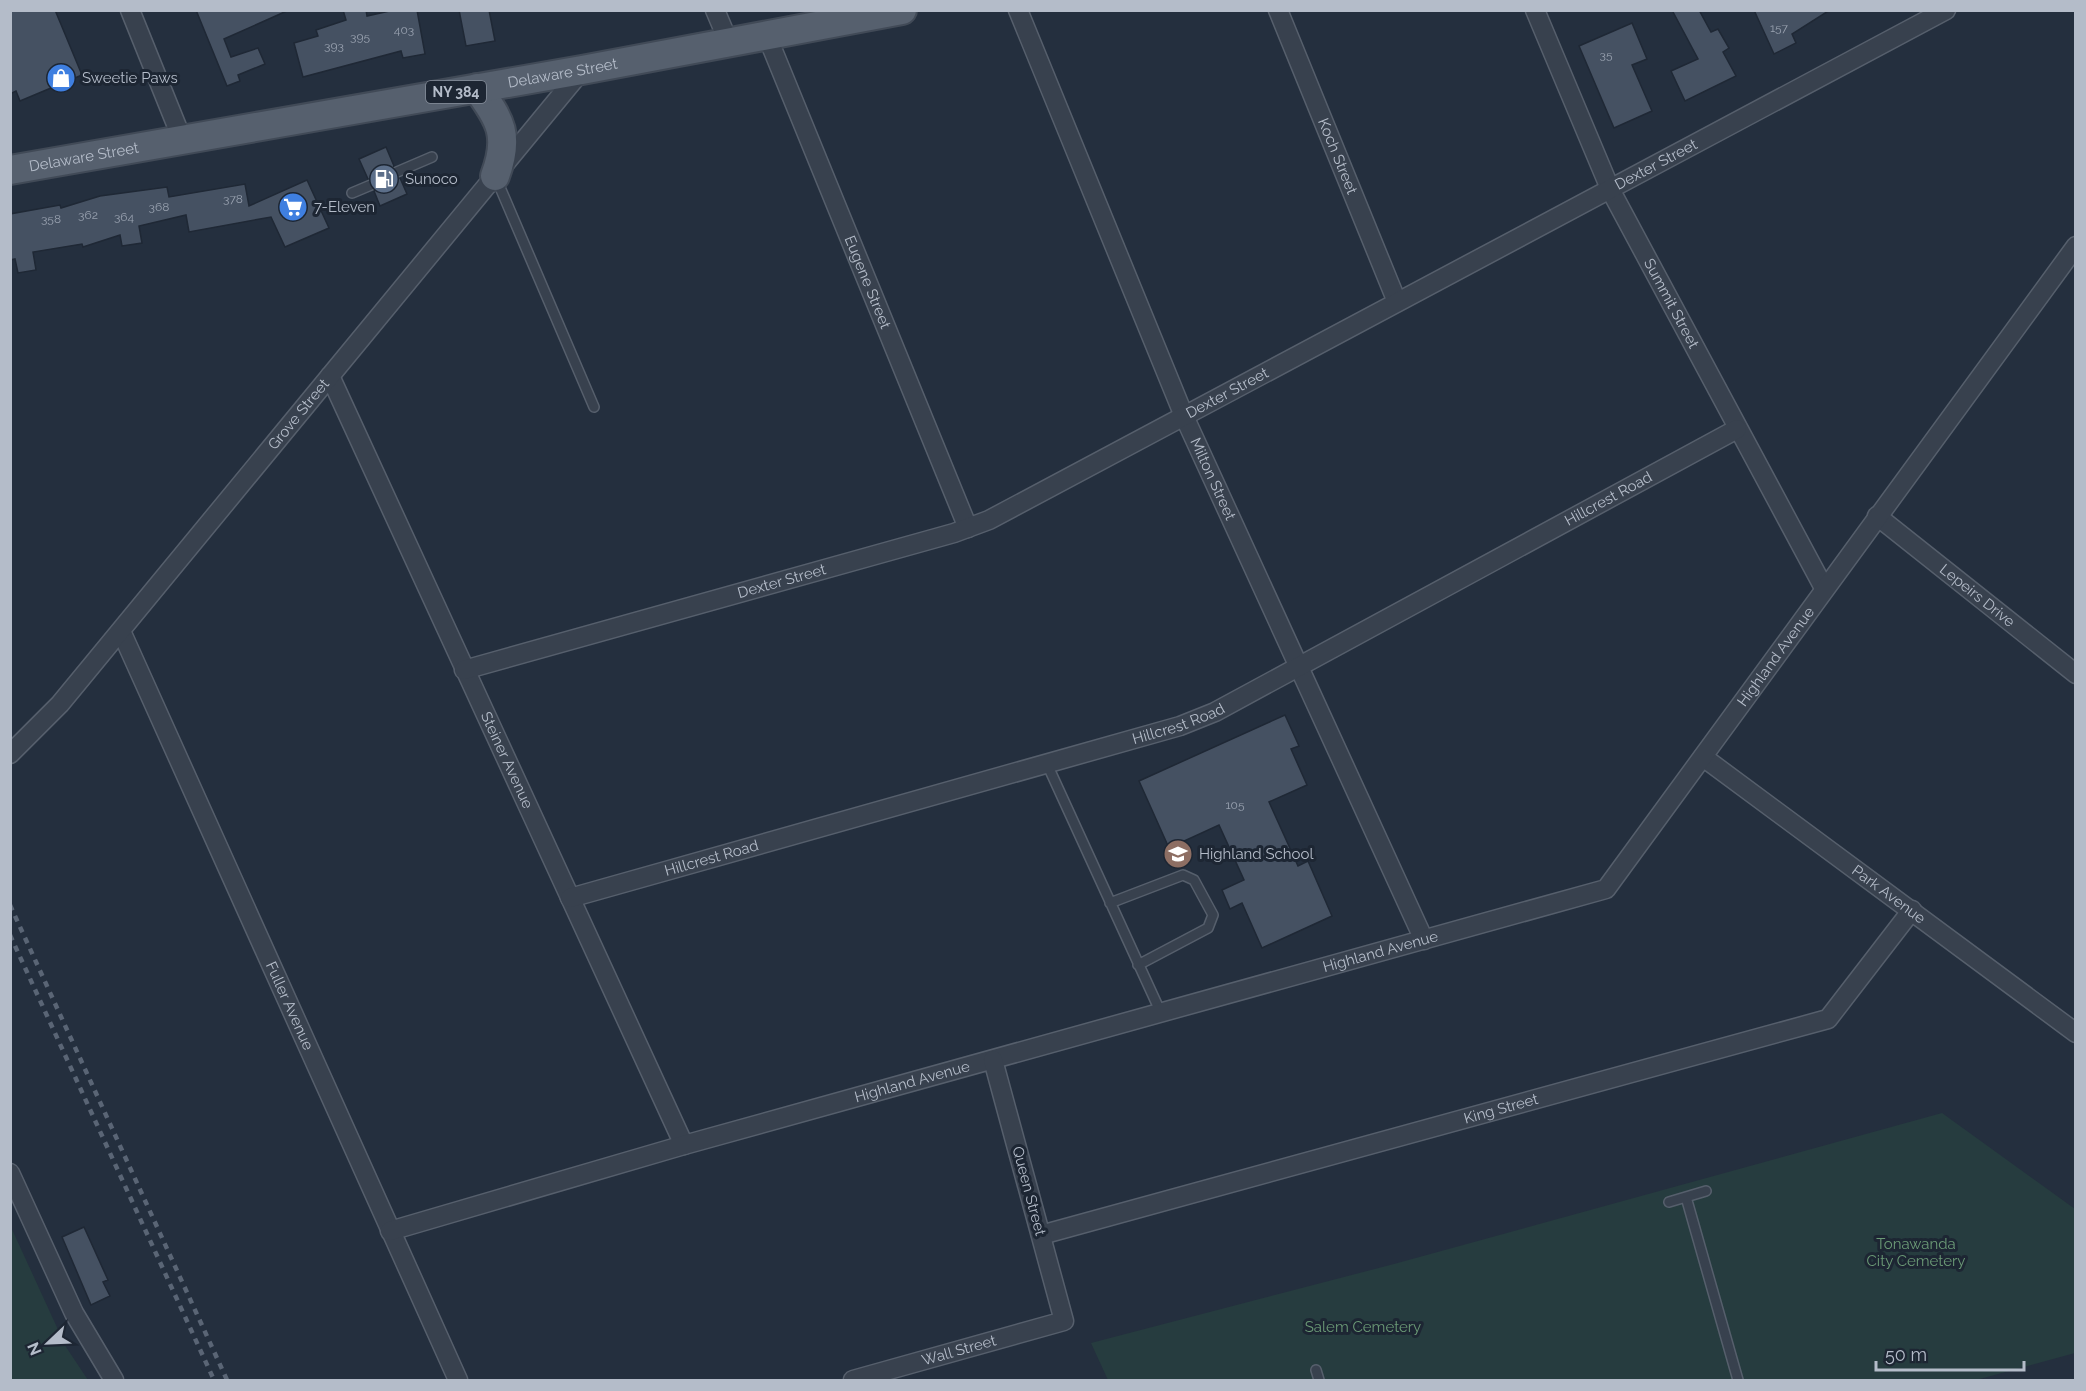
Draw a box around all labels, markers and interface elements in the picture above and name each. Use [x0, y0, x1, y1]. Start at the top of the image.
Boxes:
house number: 157 [1770, 21, 1789, 35]
house number: 403 [394, 23, 414, 37]
house number: 395 [350, 30, 370, 44]
house number: 393 [324, 39, 344, 53]
house number: 35 [1600, 48, 1613, 62]
street label: Delaware Street [506, 55, 619, 92]
shop icon: Sweetie Paws [45, 62, 77, 94]
place label: Sweetie Paws [82, 69, 178, 87]
road number: NY 384 [426, 81, 486, 103]
street label: Koch Street [1314, 116, 1361, 197]
street label: Dexter Street [1612, 135, 1700, 194]
street label: Delaware Street [28, 139, 140, 176]
fuel station icon: Sunoco [368, 163, 400, 195]
place label: Sunoco [405, 170, 458, 188]
supermarket icon: 7-Eleven [277, 191, 309, 223]
house number: 378 [223, 192, 243, 206]
place label: 7-Eleven [314, 198, 375, 216]
house number: 368 [149, 200, 169, 214]
house number: 362 [78, 208, 98, 222]
house number: 364 [114, 210, 135, 224]
house number: 358 [41, 212, 61, 226]
street label: Eugene Street [841, 233, 895, 331]
street label: Summit Street [1640, 255, 1703, 352]
street label: Dexter Street [1183, 364, 1272, 422]
street label: Grove Street [264, 375, 333, 453]
street label: Milton Street [1186, 435, 1240, 523]
street label: Hillcrest Road [1562, 468, 1655, 530]
street label: Dexter Street [736, 560, 828, 602]
street label: Lepeirs Drive [1936, 560, 2019, 631]
street label: Highland Avenue [1734, 603, 1818, 710]
street label: Hillcrest Road [1130, 699, 1228, 748]
street label: Steiner Avenue [477, 709, 537, 812]
house number: 105 [1225, 798, 1245, 812]
street label: Hillcrest Road [662, 836, 761, 880]
school or university icon: Highland School [1162, 838, 1194, 870]
place label: Highland School [1199, 845, 1314, 863]
street label: Park Avenue [1848, 861, 1929, 928]
street label: Highland Avenue [1321, 927, 1440, 976]
street label: Fuller Avenue [262, 959, 317, 1053]
street label: Highland Avenue [852, 1057, 972, 1106]
street label: King Street [1462, 1090, 1540, 1128]
street label: Queen Street [1008, 1144, 1050, 1238]
park label: Tonawanda City Cemetery [1867, 1235, 1965, 1270]
north arrow [18, 1313, 78, 1373]
park label: Salem Cemetery [1305, 1318, 1421, 1336]
street label: Wall Street [920, 1331, 998, 1369]
scale bar [1876, 1334, 2024, 1372]
text: N [24, 1339, 46, 1358]
text: 50 m [1885, 1344, 1927, 1365]

